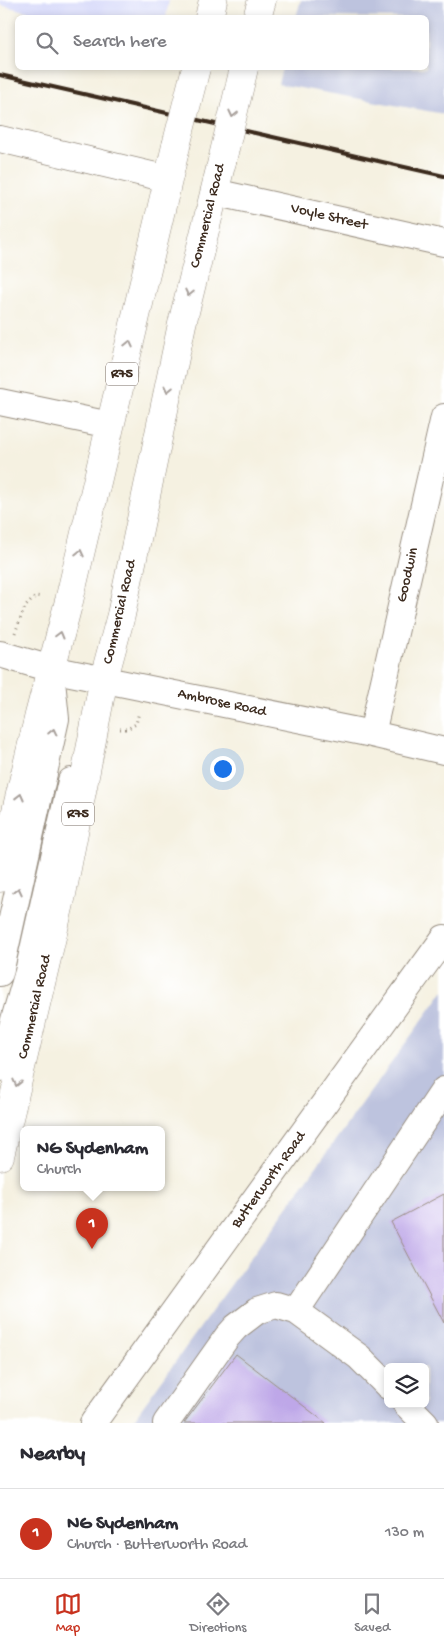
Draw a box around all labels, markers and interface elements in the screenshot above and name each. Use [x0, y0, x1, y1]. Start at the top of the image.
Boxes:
search box [15, 15, 429, 70]
icon: search [33, 29, 61, 57]
text: Search here [73, 31, 167, 54]
one-way arrow [228, 110, 239, 119]
street label: Commercial Road [186, 161, 230, 270]
street label: Voyle Street [288, 199, 371, 235]
one-way arrow [184, 289, 195, 298]
one-way arrow [123, 340, 134, 348]
road number: R75 [106, 362, 138, 386]
one-way arrow [164, 384, 174, 393]
street label: Goodwin [393, 546, 423, 604]
one-way arrow [74, 549, 85, 558]
street label: Commercial Road [99, 557, 141, 666]
one-way arrow [54, 630, 65, 639]
street label: Ambrose Road [176, 685, 269, 721]
one-way arrow [48, 728, 58, 737]
your location [210, 756, 236, 782]
one-way arrow [14, 792, 25, 801]
road number: R75 [62, 802, 94, 826]
one-way arrow [12, 886, 23, 895]
street label: Commercial Road [14, 952, 56, 1061]
one-way arrow [12, 1079, 23, 1088]
popup [20, 1126, 165, 1191]
street label: Butterworth Road [227, 1127, 311, 1233]
text: NG Sydenham [37, 1138, 148, 1161]
text: Church [37, 1161, 81, 1180]
pin: 1 [76, 1208, 108, 1249]
map controls [384, 1363, 429, 1408]
button: layers [384, 1363, 429, 1408]
text: Nearby [20, 1443, 85, 1468]
text: NG Sydenham [67, 1513, 178, 1536]
text: 1 [33, 1524, 39, 1543]
text: 130 m [385, 1524, 424, 1543]
text: Church · Butterworth Road [67, 1536, 247, 1555]
tab: Map [54, 1590, 82, 1637]
tab: Directions [190, 1590, 247, 1637]
tab: Saved [354, 1590, 390, 1637]

